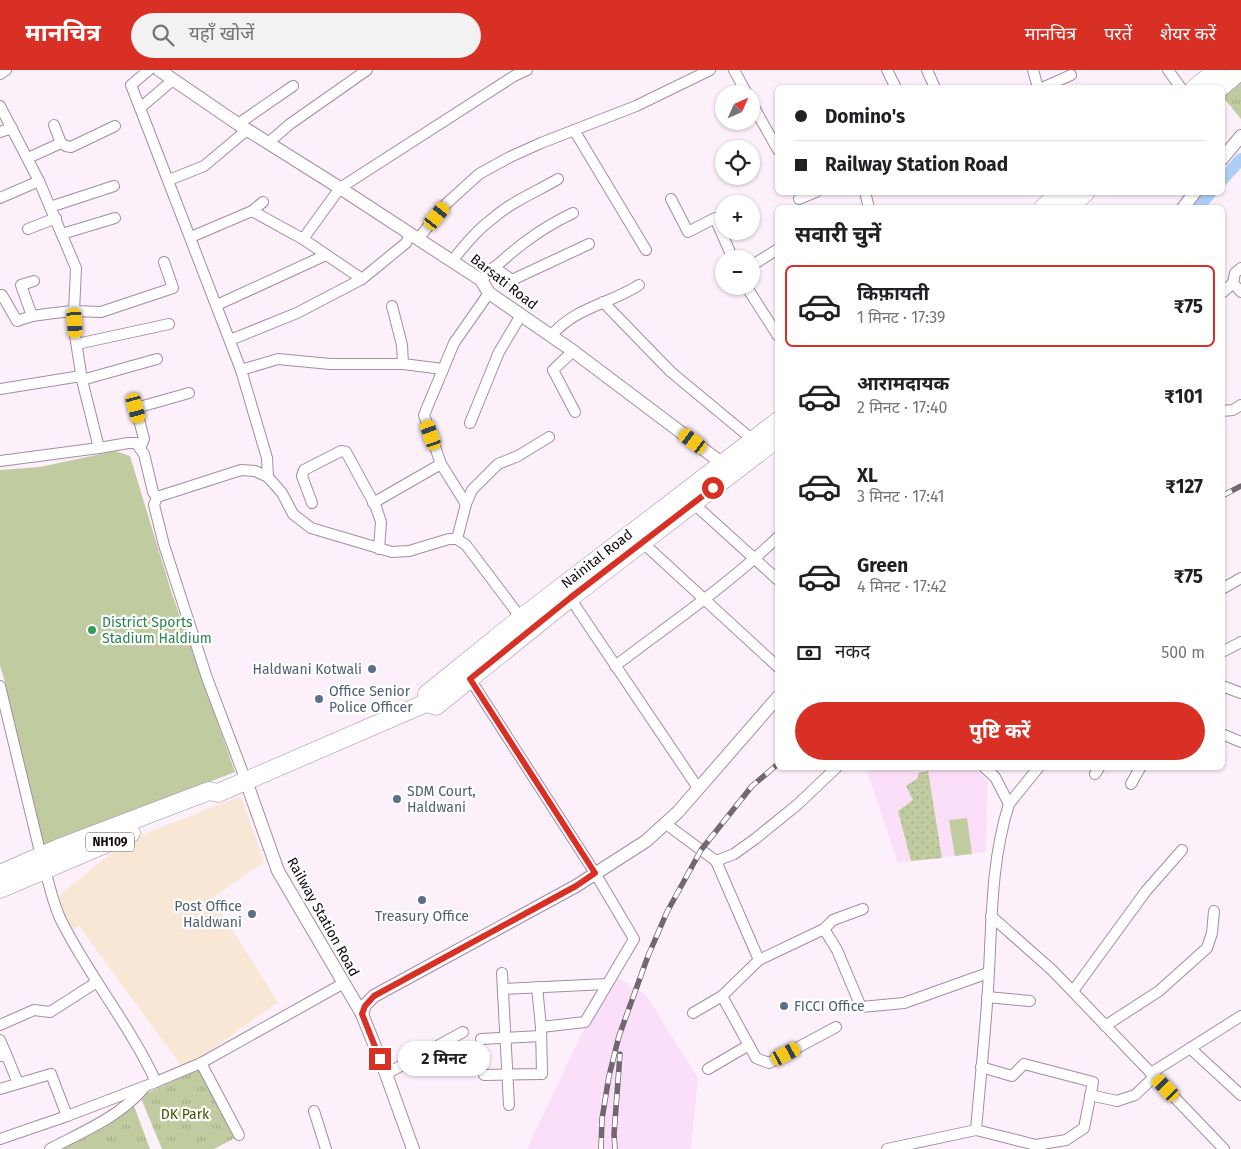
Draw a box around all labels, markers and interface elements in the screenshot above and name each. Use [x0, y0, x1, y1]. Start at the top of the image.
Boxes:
search box [131, 13, 481, 58]
text: मानचित्र [25, 19, 101, 47]
icon: search [149, 21, 177, 49]
text: यहाँ खोजें [189, 22, 254, 45]
text: मानचित्र [1025, 23, 1076, 45]
text: परतें [1104, 23, 1132, 45]
text: शेयर करें [1160, 23, 1216, 45]
north arrow [715, 85, 760, 130]
map controls [715, 85, 760, 295]
text: Domino's [825, 105, 905, 128]
button: locate [715, 140, 760, 185]
text: Railway Station Road [825, 153, 1008, 176]
button: + [715, 195, 760, 240]
car [421, 200, 452, 232]
text: सवारी चुनें [795, 221, 881, 248]
button: − [715, 250, 760, 295]
street label: Barsati Road [467, 251, 541, 313]
text: किफ़ायती [857, 282, 929, 305]
icon: car [797, 284, 842, 329]
text: ₹75 [1174, 295, 1203, 318]
car [66, 308, 83, 338]
text: 1 मिनट · 17:39 [857, 308, 945, 327]
text: आरामदायक [857, 372, 949, 395]
icon: car [797, 374, 842, 419]
text: ₹101 [1164, 385, 1203, 408]
car [124, 392, 147, 424]
text: 2 मिनट · 17:40 [857, 398, 947, 417]
car [419, 418, 442, 452]
car [676, 426, 709, 456]
icon: car [797, 464, 842, 509]
text: XL [857, 464, 878, 487]
text: ₹127 [1165, 475, 1203, 498]
route start [702, 477, 724, 499]
text: 3 मिनट · 17:41 [857, 487, 945, 506]
street label: Nainital Road [558, 526, 636, 592]
icon: car [797, 554, 842, 599]
text: Green [857, 554, 908, 577]
text: ₹75 [1174, 565, 1203, 588]
text: 4 मिनट · 17:42 [857, 577, 947, 596]
place label: District Sports Stadium Haldium [102, 614, 212, 647]
marker: District Sports Stadium Haldium [86, 624, 98, 636]
icon: cash [795, 639, 823, 667]
text: नकद [835, 640, 870, 663]
text: 500 m [1161, 643, 1205, 662]
place label: Haldwani Kotwali [253, 661, 362, 678]
marker: Haldwani Kotwali [366, 663, 378, 675]
place label: Office Senior Police Officer [329, 683, 413, 716]
marker: Office Senior Police Officer [313, 693, 325, 705]
button: पुष्टि करें [795, 702, 1205, 760]
place label: SDM Court, Haldwani [407, 783, 476, 816]
marker: SDM Court, Haldwani [391, 793, 403, 805]
road number: NH109 [86, 832, 134, 852]
street label: Railway Station Road [283, 855, 363, 979]
marker: Treasury Office [416, 894, 428, 906]
place label: Post Office Haldwani [174, 898, 242, 931]
marker: Post Office Haldwani [246, 908, 258, 920]
place label: Treasury Office [375, 908, 469, 925]
place label: FICCI Office [794, 998, 865, 1015]
marker: FICCI Office [778, 1000, 790, 1012]
car [769, 1040, 802, 1068]
callout: 2 मिनट [398, 1042, 490, 1076]
route end [369, 1048, 391, 1070]
text: 2 मिनट [421, 1049, 467, 1068]
car [1150, 1072, 1181, 1104]
park label: DK Park [161, 1106, 210, 1123]

